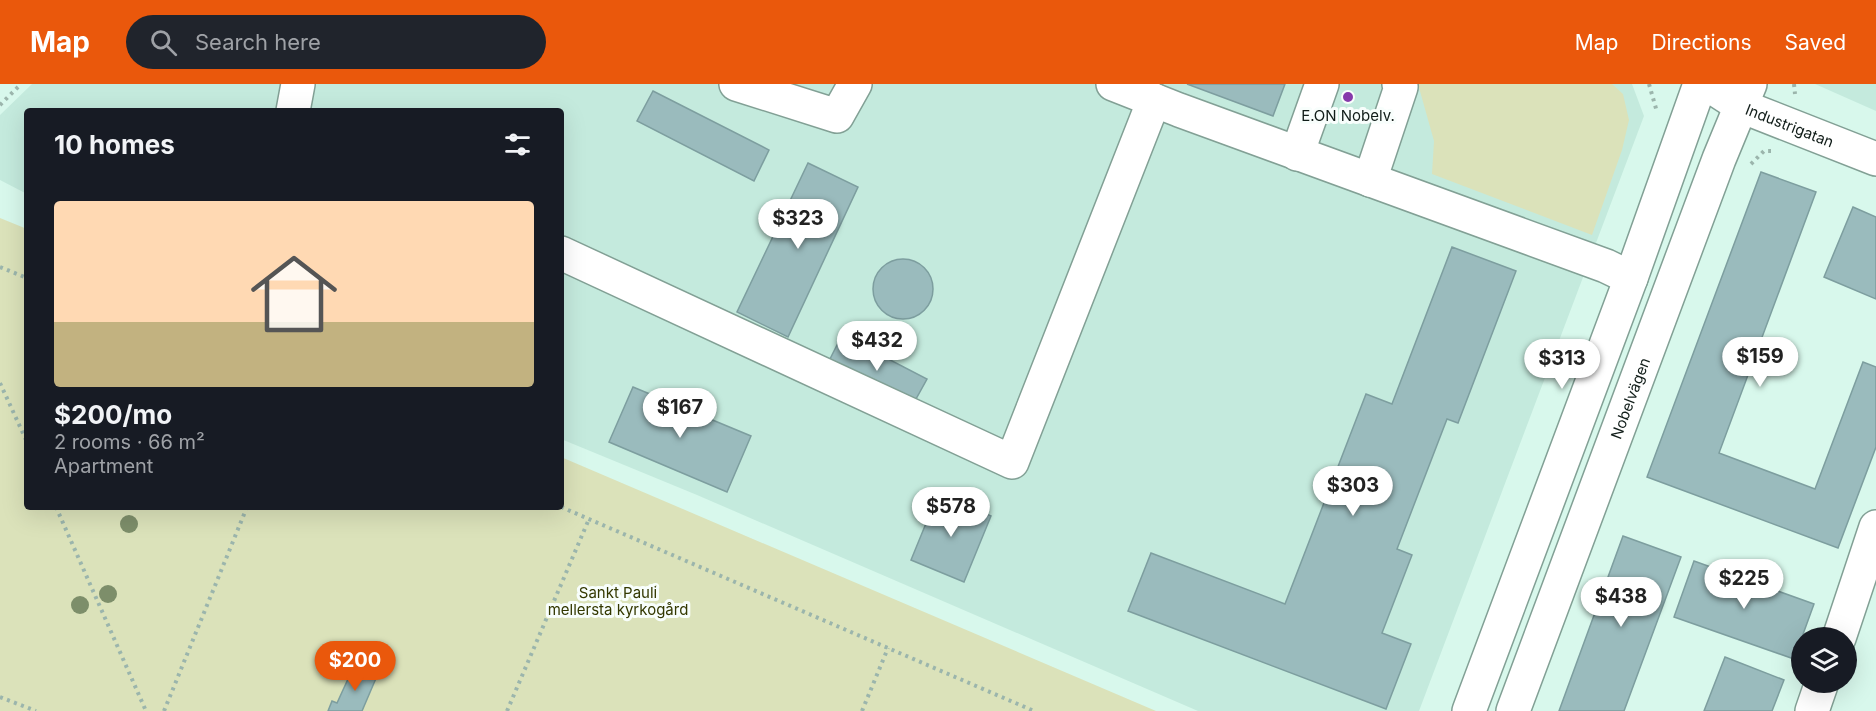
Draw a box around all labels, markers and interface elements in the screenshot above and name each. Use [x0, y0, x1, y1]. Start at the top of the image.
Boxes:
search box [126, 15, 546, 69]
text: Map [30, 25, 90, 59]
icon: search [147, 26, 180, 59]
text: Search here [195, 29, 321, 55]
text: Map [1575, 30, 1618, 55]
text: Directions [1651, 30, 1752, 55]
text: Saved [1785, 30, 1846, 55]
marker: E.ON Nobelv. [1341, 90, 1355, 104]
street label: Industrigatan [1743, 99, 1837, 151]
place label: E.ON Nobelv. [1301, 106, 1395, 125]
icon: filters [501, 128, 534, 161]
text: 10 homes [54, 129, 175, 160]
pin: $323 [762, 199, 834, 250]
text: $323 [772, 206, 824, 230]
icon: home [240, 240, 348, 348]
pin: $432 [841, 321, 913, 372]
text: $432 [851, 328, 903, 352]
pin: $159 [1724, 337, 1796, 388]
pin: $313 [1526, 339, 1598, 390]
text: $159 [1736, 344, 1784, 368]
text: $313 [1538, 346, 1586, 370]
street label: Nobelvägen [1606, 355, 1654, 441]
pin: $167 [644, 388, 716, 439]
text: $167 [657, 395, 703, 419]
text: $200/mo [54, 399, 172, 430]
text: 2 rooms · 66 m² [54, 430, 205, 454]
text: Apartment [54, 454, 153, 478]
pin: $303 [1317, 466, 1389, 517]
text: $303 [1327, 473, 1379, 497]
pin: $578 [915, 487, 987, 538]
text: $578 [926, 494, 976, 518]
pin: $225 [1708, 559, 1780, 610]
text: $225 [1718, 566, 1770, 590]
pin: $438 [1585, 577, 1657, 628]
park label: Sankt Pauli mellersta kyrkogård [548, 583, 688, 619]
text: $438 [1595, 584, 1647, 608]
map controls [1791, 627, 1857, 693]
button: layers [1791, 627, 1857, 693]
pin: $200 [319, 641, 391, 692]
text: $200 [329, 648, 381, 672]

